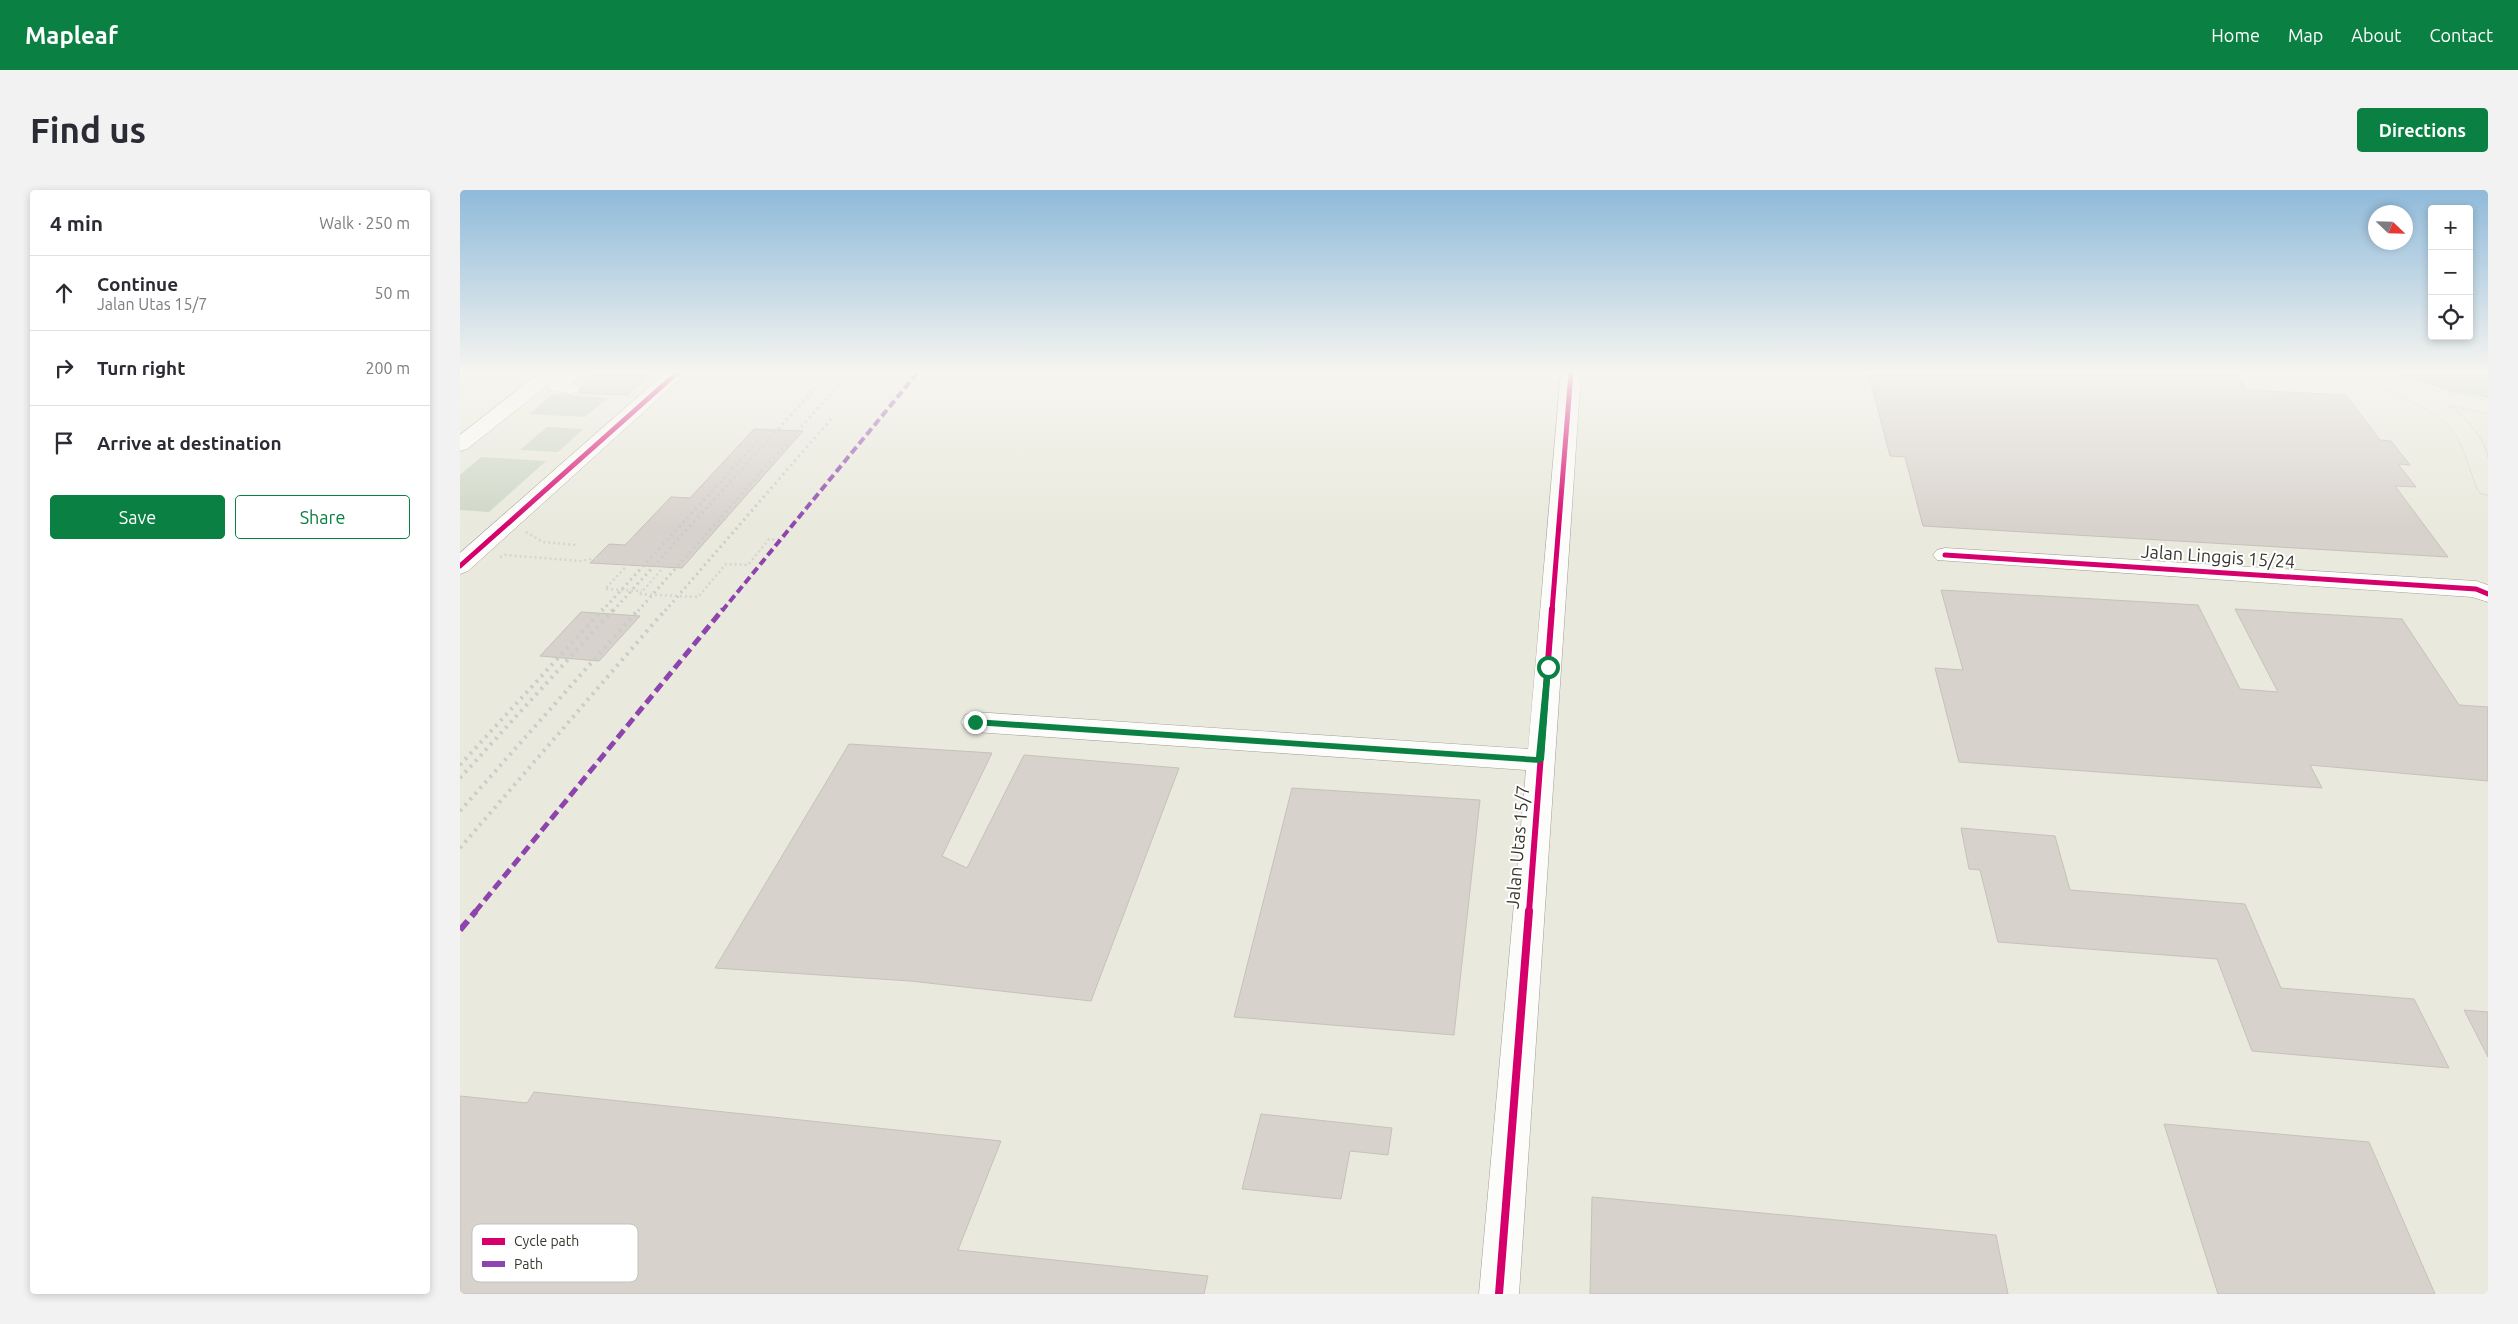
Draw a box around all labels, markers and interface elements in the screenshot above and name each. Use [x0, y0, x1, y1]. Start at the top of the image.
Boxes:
text: Mapleaf [25, 22, 118, 49]
text: Home [2211, 25, 2260, 45]
text: Map [2288, 25, 2323, 45]
text: About [2351, 25, 2401, 45]
text: Contact [2429, 25, 2493, 45]
button: Directions [2357, 108, 2488, 152]
text: Find us [30, 110, 146, 150]
north arrow [2368, 205, 2413, 250]
map controls [2428, 205, 2473, 340]
button: + [2428, 205, 2473, 250]
text: 4 min [50, 211, 103, 235]
text: Walk · 250 m [319, 214, 410, 232]
button: − [2428, 250, 2473, 295]
text: Continue [97, 273, 178, 295]
icon: ahead [50, 279, 78, 307]
text: 50 m [374, 284, 410, 302]
text: Jalan Utas 15/7 [97, 295, 207, 313]
button: locate [2428, 295, 2473, 340]
icon: right [50, 354, 78, 382]
text: Turn right [97, 357, 185, 379]
text: 200 m [365, 359, 410, 377]
icon: arrive [50, 429, 78, 457]
text: Arrive at destination [97, 432, 282, 454]
button: Save [50, 495, 225, 539]
button: Share [235, 495, 410, 539]
street label: Jalan Linggis 15/24 [2140, 541, 2296, 571]
route start [1537, 656, 1560, 679]
route end [964, 711, 987, 734]
street label: Jalan Utas 15/7 [1502, 784, 1532, 910]
legend [472, 1224, 638, 1282]
text: Cycle path [514, 1233, 579, 1249]
text: Path [514, 1256, 543, 1272]

